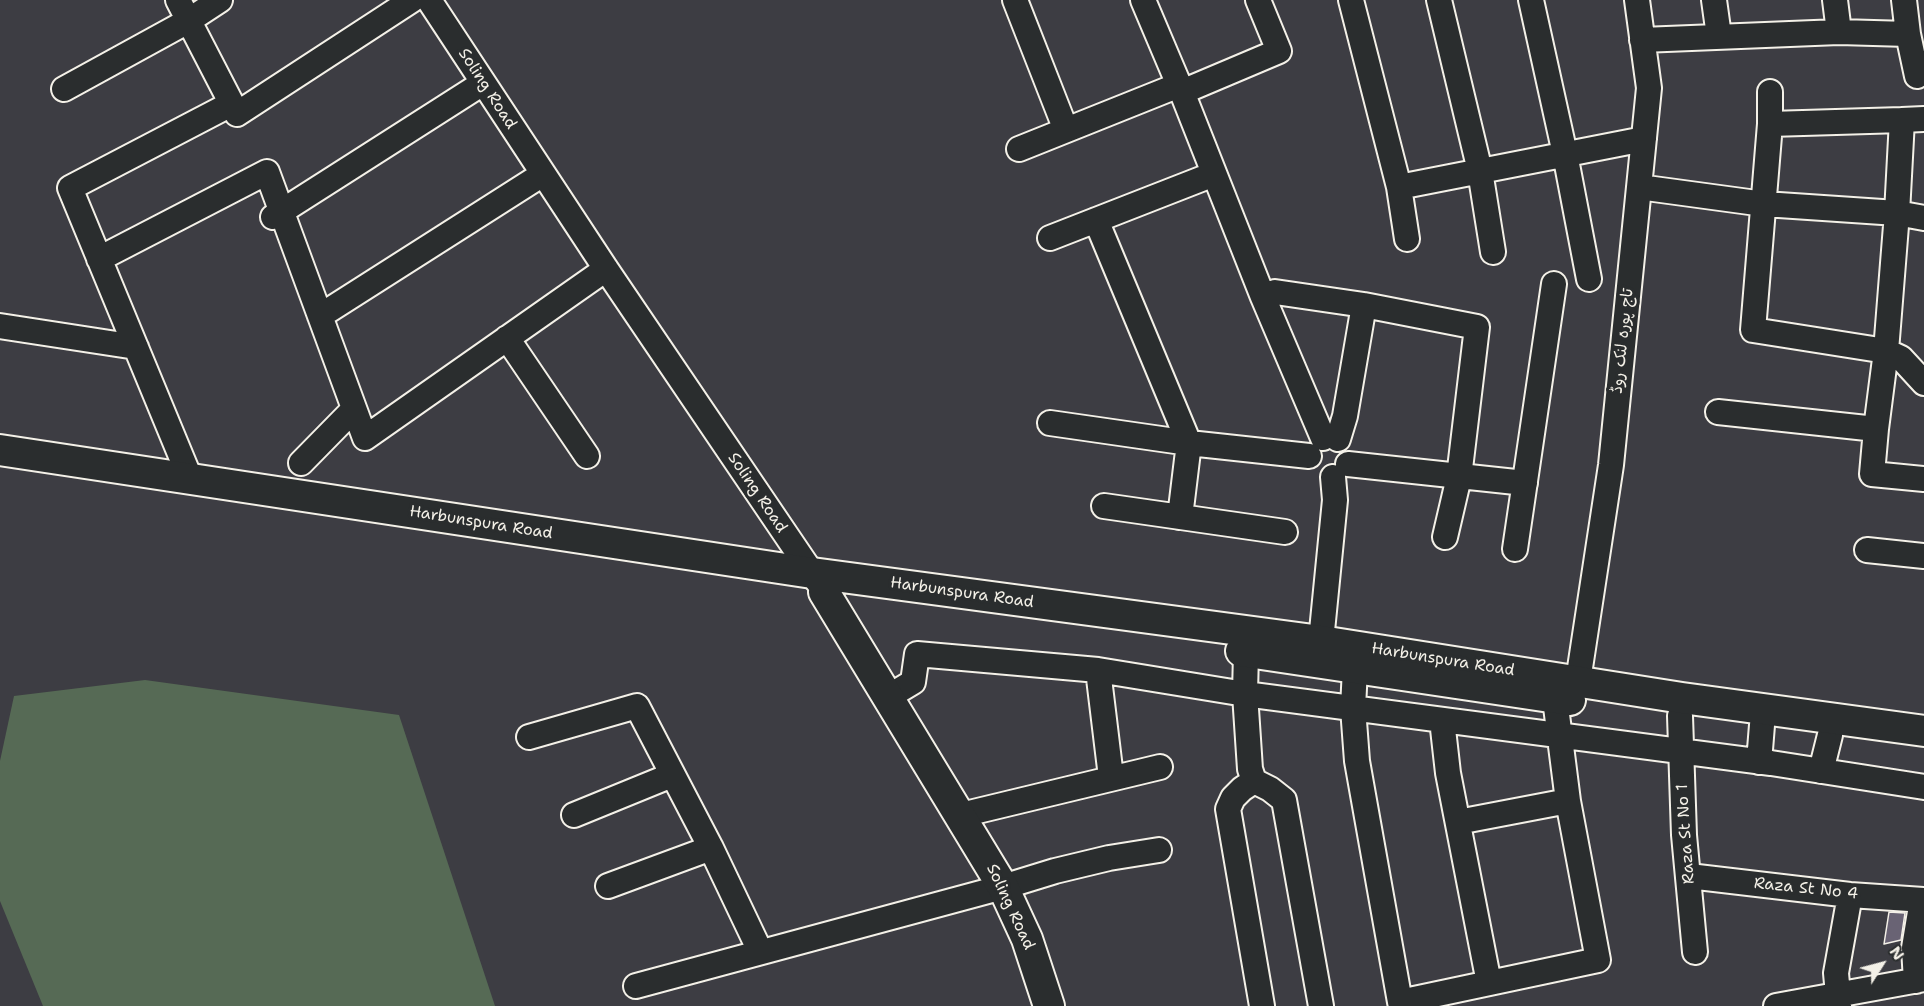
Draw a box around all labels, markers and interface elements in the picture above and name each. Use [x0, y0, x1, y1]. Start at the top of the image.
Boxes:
street label: Soling Road [454, 45, 520, 133]
street label: تاج پورہ لنک روڈ [1608, 287, 1638, 395]
street label: Soling Road [723, 449, 791, 537]
street label: Harbunspura Road [408, 502, 554, 544]
street label: Harbunspura Road [889, 573, 1035, 613]
street label: Harbunspura Road [1370, 639, 1516, 681]
street label: Raza St No 1 [1673, 783, 1699, 885]
street label: Soling Road [982, 861, 1038, 953]
street label: Raza St No 4 [1753, 874, 1859, 904]
north arrow [1852, 934, 1912, 994]
text: N [1885, 942, 1909, 964]

